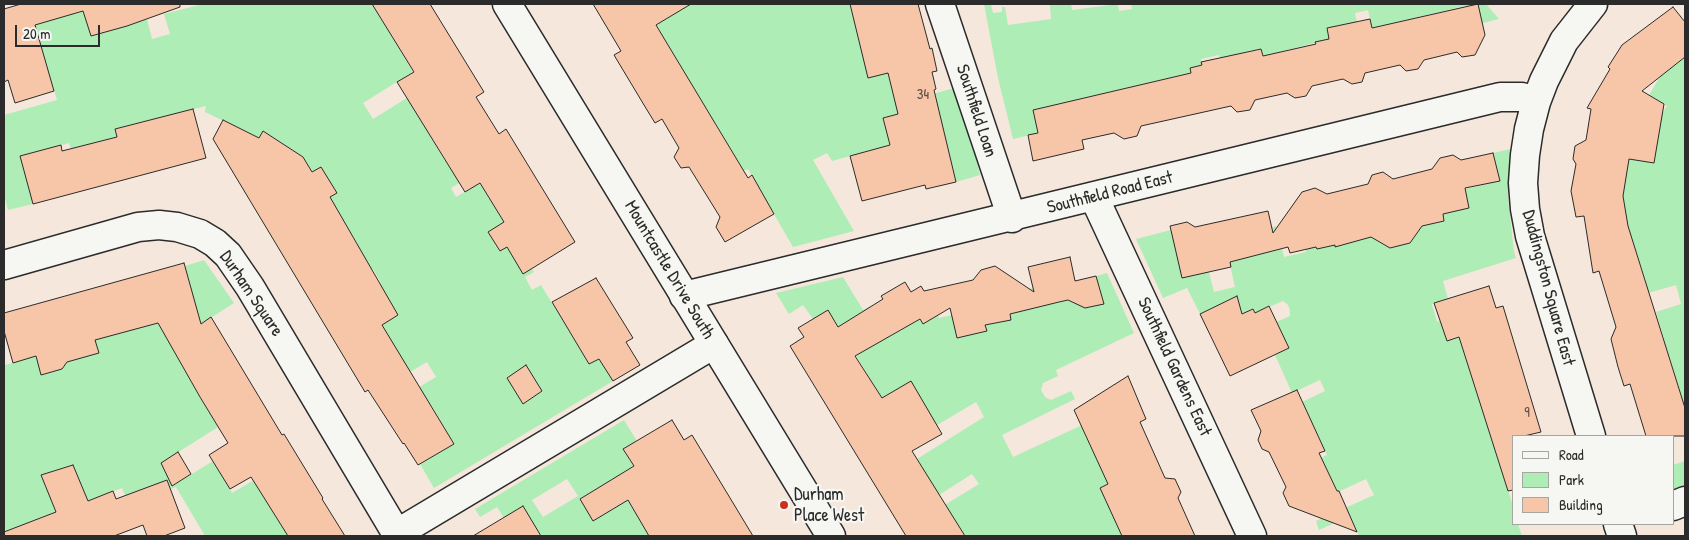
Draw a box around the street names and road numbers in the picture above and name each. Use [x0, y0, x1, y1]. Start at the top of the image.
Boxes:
street label: Southfield Loan [951, 62, 1001, 160]
street label: Southfield Road East [1045, 167, 1175, 219]
street label: Mountcastle Drive South [619, 197, 719, 343]
street label: Duddingston Square East [1517, 208, 1579, 368]
street label: Durham Square [214, 247, 288, 341]
street label: Southfield Gardens East [1132, 294, 1216, 440]

